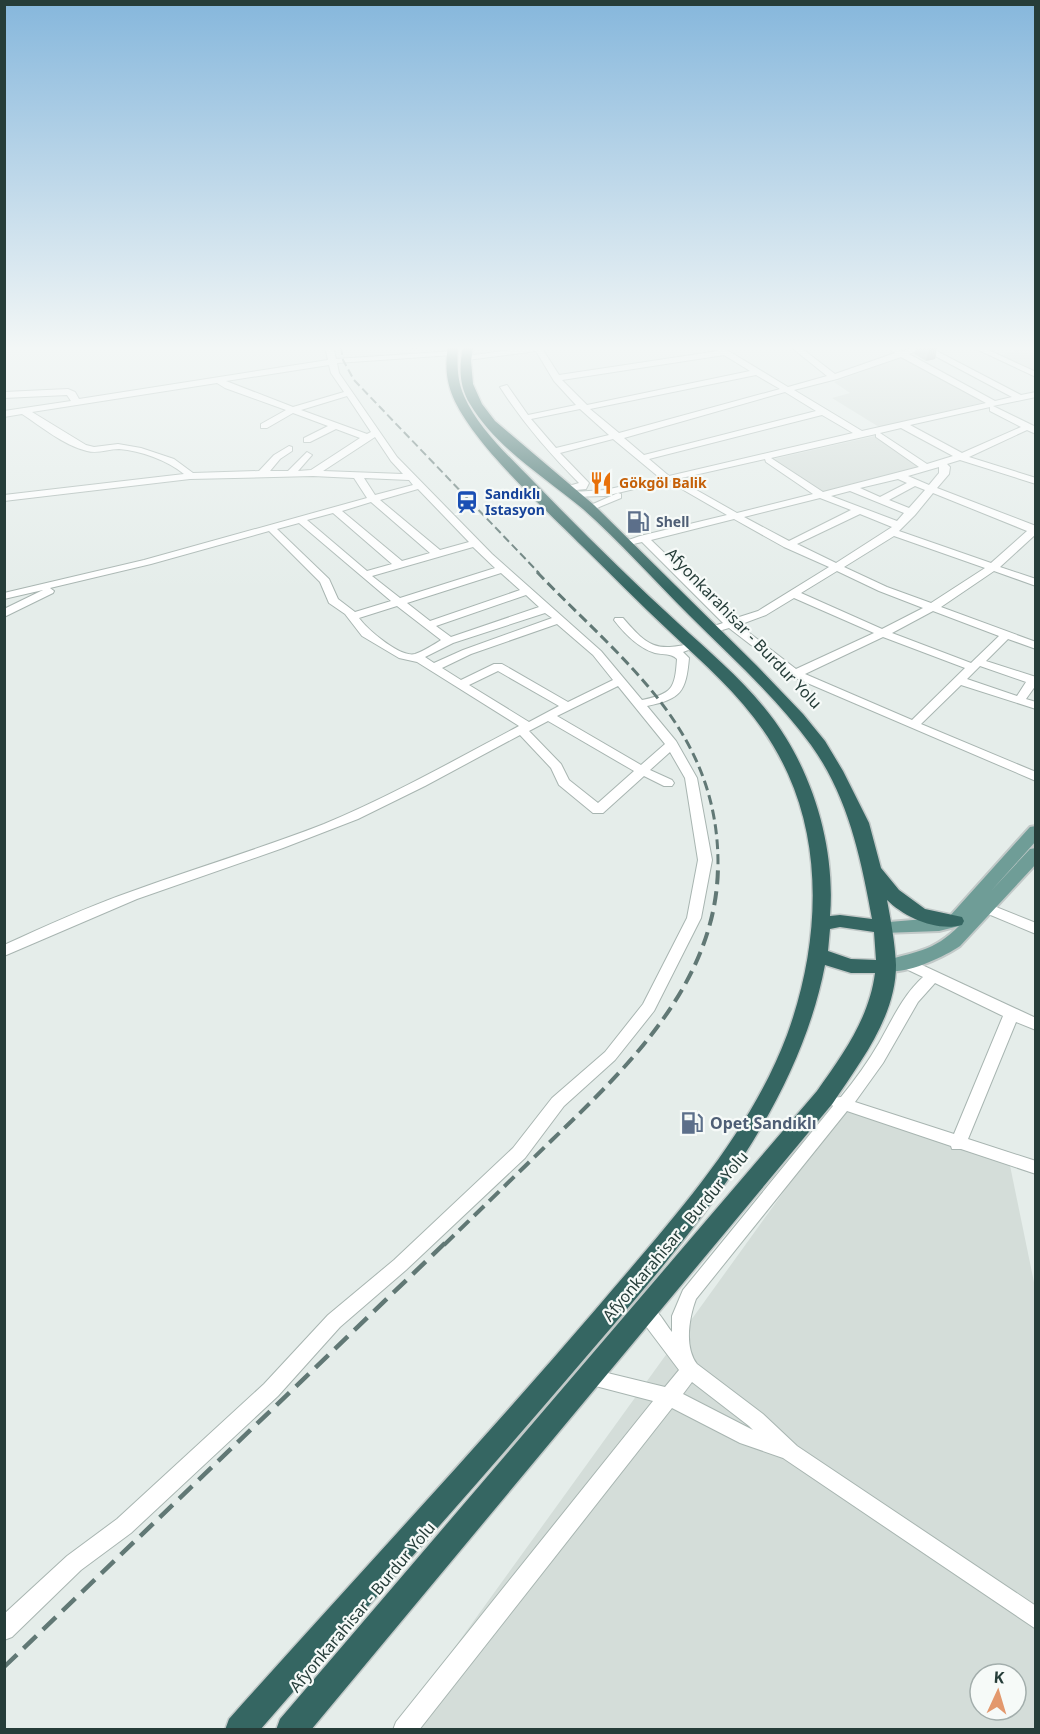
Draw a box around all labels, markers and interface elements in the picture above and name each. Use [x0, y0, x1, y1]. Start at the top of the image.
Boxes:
restaurant icon: Gökgöl Balik [588, 470, 614, 496]
place label: Gökgöl Balik [619, 473, 707, 492]
place label: Sandıklı Istasyon [485, 484, 545, 519]
station icon: Sandıklı Istasyon [454, 489, 480, 515]
fuel station icon: Shell [625, 509, 651, 535]
place label: Shell [656, 512, 690, 531]
street label: Afyonkarahisar - Burdur Yolu [661, 543, 827, 713]
fuel station icon: Opet Sandıklı [679, 1110, 705, 1136]
place label: Opet Sandıklı [710, 1112, 817, 1134]
street label: Afyonkarahisar - Burdur Yolu [597, 1146, 753, 1326]
street label: Afyonkarahisar - Burdur Yolu [284, 1517, 440, 1697]
north arrow [968, 1662, 1028, 1722]
text: K [993, 1666, 1005, 1688]

